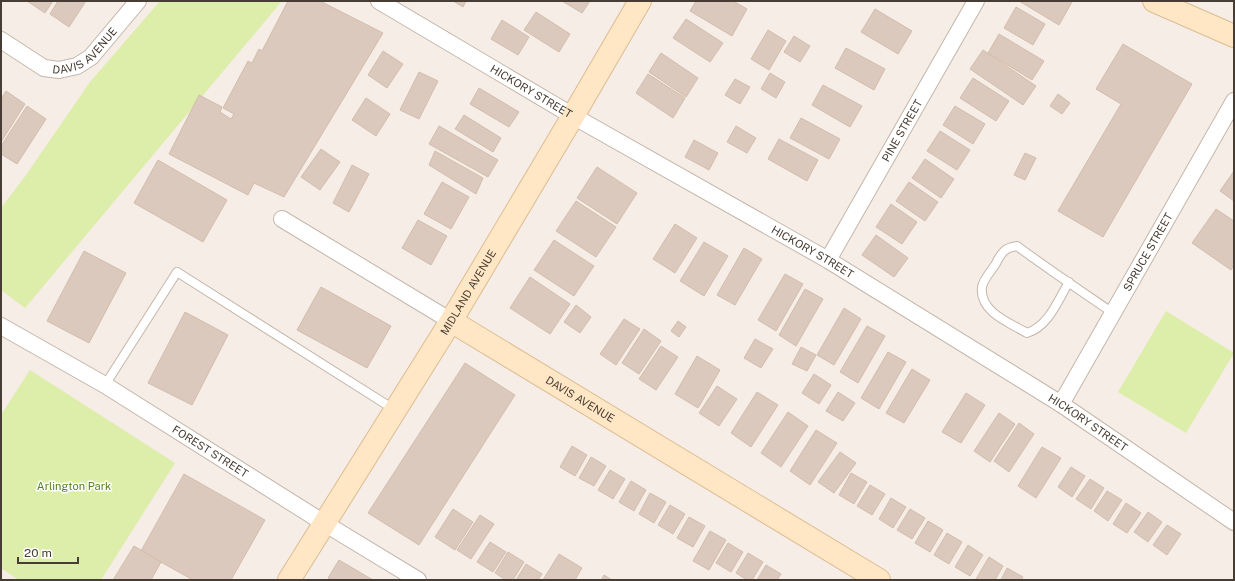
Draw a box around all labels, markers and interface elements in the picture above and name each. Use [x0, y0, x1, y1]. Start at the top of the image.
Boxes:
street label: DAVIS AVENUE [52, 25, 119, 76]
street label: HICKORY STREET [488, 62, 575, 120]
street label: PINE STREET [879, 97, 925, 164]
street label: SPRUCE STREET [1121, 210, 1175, 293]
street label: HICKORY STREET [769, 223, 856, 281]
street label: MIDLAND AVENUE [438, 247, 498, 337]
street label: DAVIS AVENUE [544, 374, 617, 425]
street label: HICKORY STREET [1046, 392, 1130, 454]
street label: FOREST STREET [170, 423, 251, 480]
park label: Arlington Park [37, 480, 111, 492]
scale bar [18, 539, 78, 565]
text: 20 m [24, 546, 52, 560]

